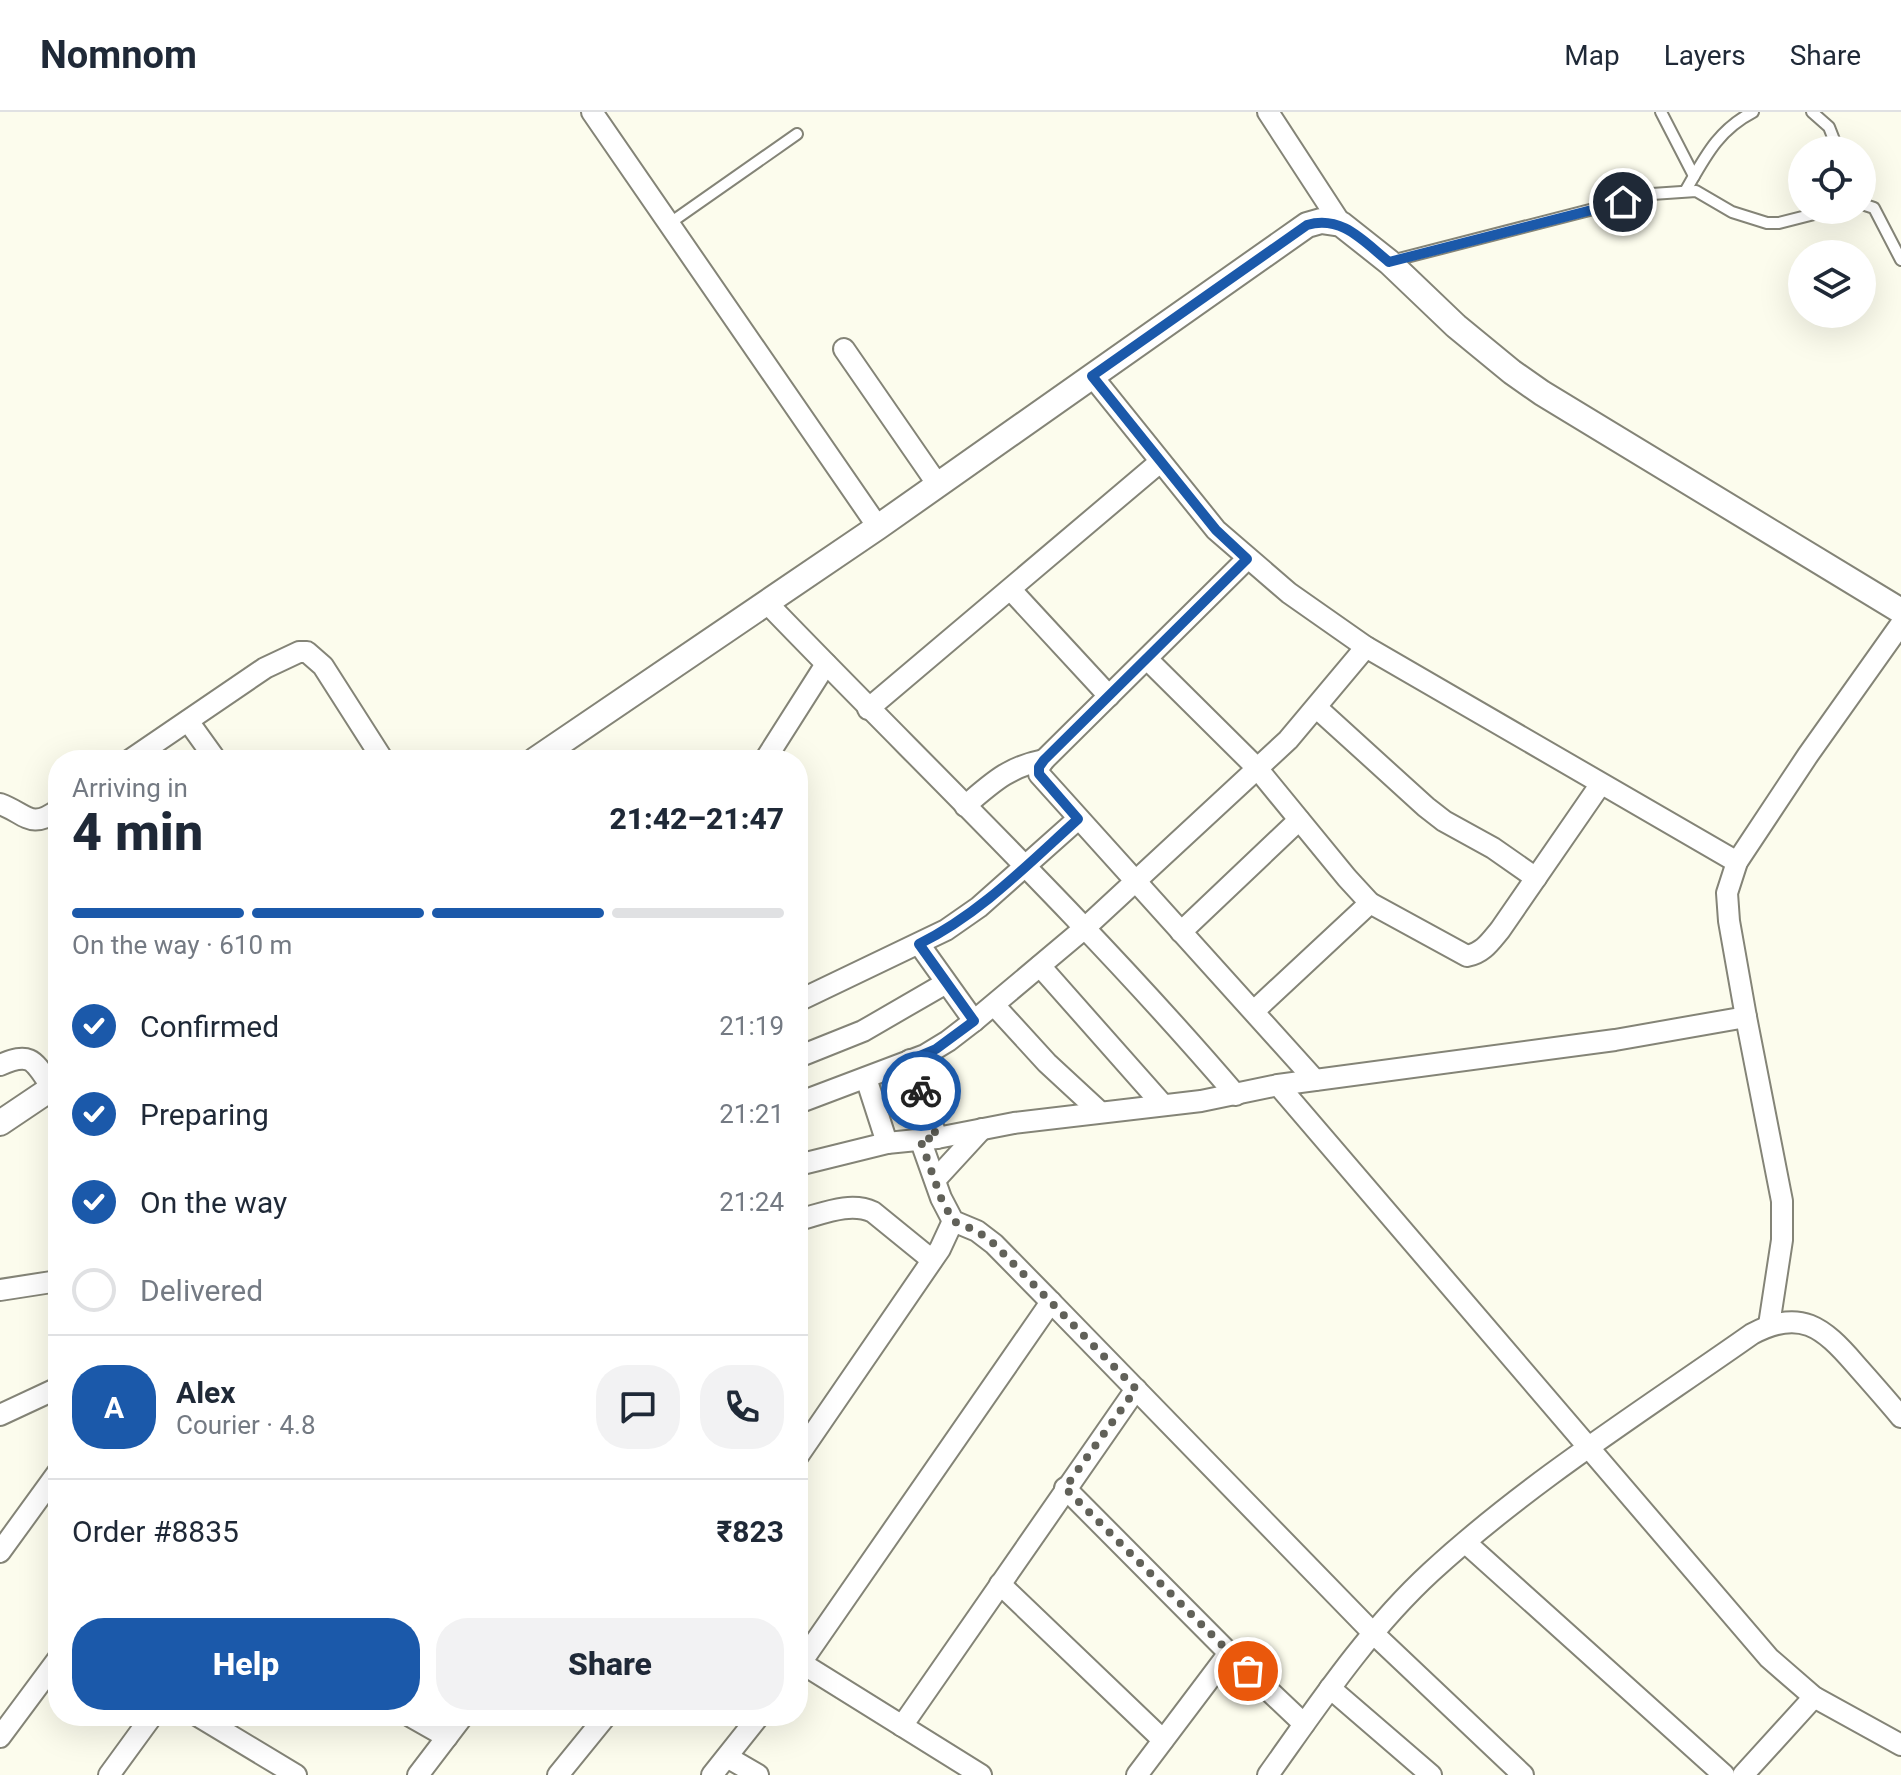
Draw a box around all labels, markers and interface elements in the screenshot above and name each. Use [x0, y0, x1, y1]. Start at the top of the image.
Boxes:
text: Nomnom [40, 33, 197, 77]
text: Map [1564, 39, 1620, 72]
text: Layers [1664, 39, 1746, 72]
text: Share [1790, 39, 1861, 72]
map controls [1788, 136, 1876, 328]
button: locate [1788, 136, 1876, 224]
pin [1589, 168, 1657, 236]
icon: home [1601, 180, 1645, 224]
button: layers [1788, 240, 1876, 328]
text: Arriving in [72, 773, 188, 803]
text: 21:42–21:47 [609, 801, 784, 836]
text: 4 min [72, 802, 203, 863]
text: On the way · 610 m [72, 930, 292, 960]
icon: check [72, 1004, 116, 1048]
text: Confirmed [140, 1009, 279, 1044]
text: 21:19 [719, 1011, 784, 1041]
courier [881, 1051, 961, 1131]
icon: bike [899, 1069, 943, 1113]
icon: check [72, 1092, 116, 1136]
text: Preparing [140, 1097, 269, 1132]
text: 21:21 [719, 1099, 784, 1129]
icon: check [72, 1180, 116, 1224]
text: On the way [140, 1185, 287, 1220]
text: 21:24 [719, 1187, 784, 1217]
text: Delivered [140, 1273, 263, 1308]
button: chat [596, 1365, 680, 1449]
button: phone [700, 1365, 784, 1449]
text: Alex [176, 1375, 236, 1410]
text: A [104, 1390, 124, 1425]
text: Courier · 4.8 [176, 1410, 316, 1440]
text: Order #8835 [72, 1514, 239, 1549]
text: ₹823 [717, 1514, 784, 1549]
button: Help [72, 1618, 420, 1710]
button: Share [436, 1618, 784, 1710]
pin [1214, 1637, 1282, 1705]
icon: bag [1226, 1649, 1270, 1693]

